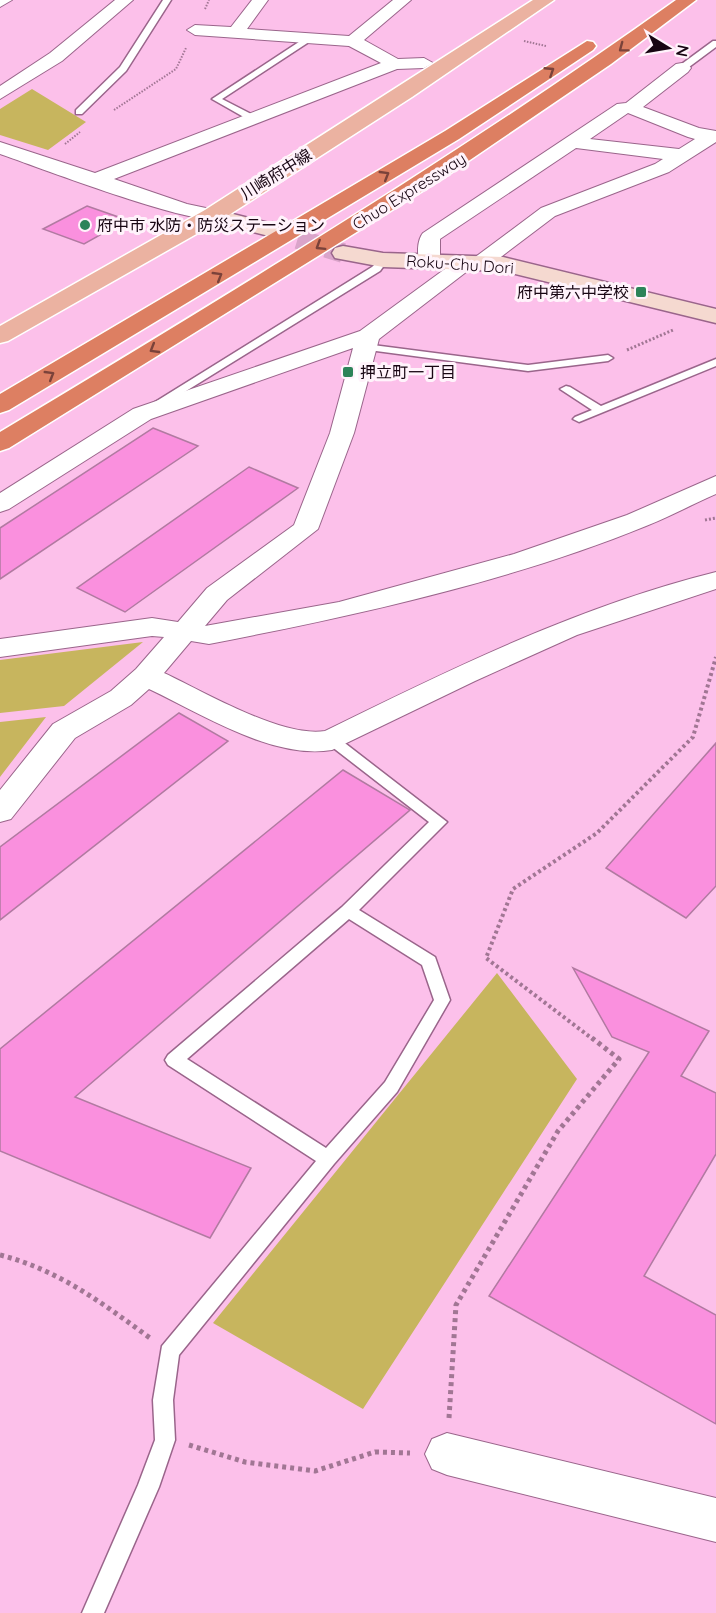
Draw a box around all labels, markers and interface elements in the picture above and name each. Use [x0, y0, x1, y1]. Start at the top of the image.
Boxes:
north arrow [638, 18, 698, 78]
one-way arrow [619, 40, 630, 51]
text: N [672, 43, 694, 59]
one-way arrow [544, 67, 554, 79]
street label: 川崎府中線 [237, 144, 315, 204]
street label: Chuo Expressway [349, 148, 469, 234]
one-way arrow [379, 171, 389, 183]
place label: 府中市 水防・防災ステーション [97, 215, 325, 235]
marker: 府中市 水防・防災ステーション [78, 218, 92, 232]
one-way arrow [316, 239, 326, 251]
street label: Roku-Chu Dori [405, 250, 515, 278]
one-way arrow [212, 271, 222, 283]
place label: 府中第六中学校 [517, 282, 629, 302]
marker: 府中第六中学校 [634, 285, 648, 299]
one-way arrow [150, 341, 160, 353]
place label: 押立町一丁目 [360, 362, 456, 382]
marker: 押立町一丁目 [341, 365, 355, 379]
one-way arrow [44, 371, 54, 383]

